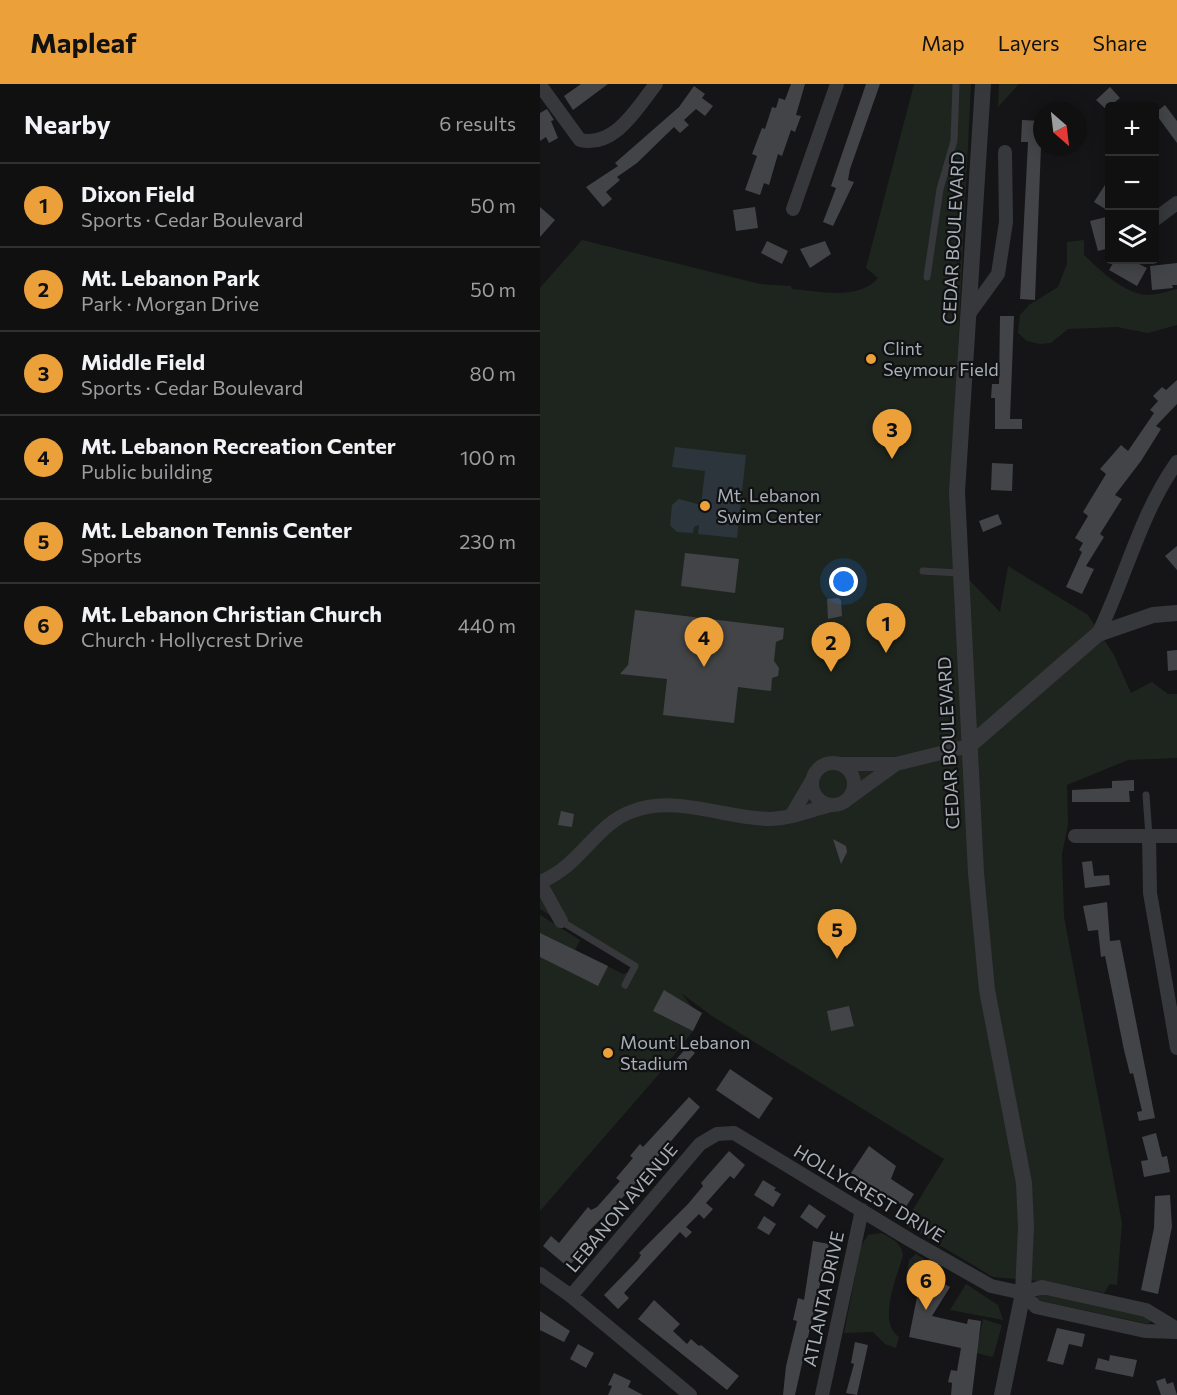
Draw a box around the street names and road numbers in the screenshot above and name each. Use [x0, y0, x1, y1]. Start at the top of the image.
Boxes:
street label: CEDAR BOULEVARD [937, 151, 969, 325]
street label: CEDAR BOULEVARD [932, 656, 964, 830]
street label: LEBANON AVENUE [561, 1138, 682, 1276]
street label: HOLLYCREST DRIVE [790, 1140, 949, 1247]
street label: ATLANTA DRIVE [798, 1229, 848, 1369]

